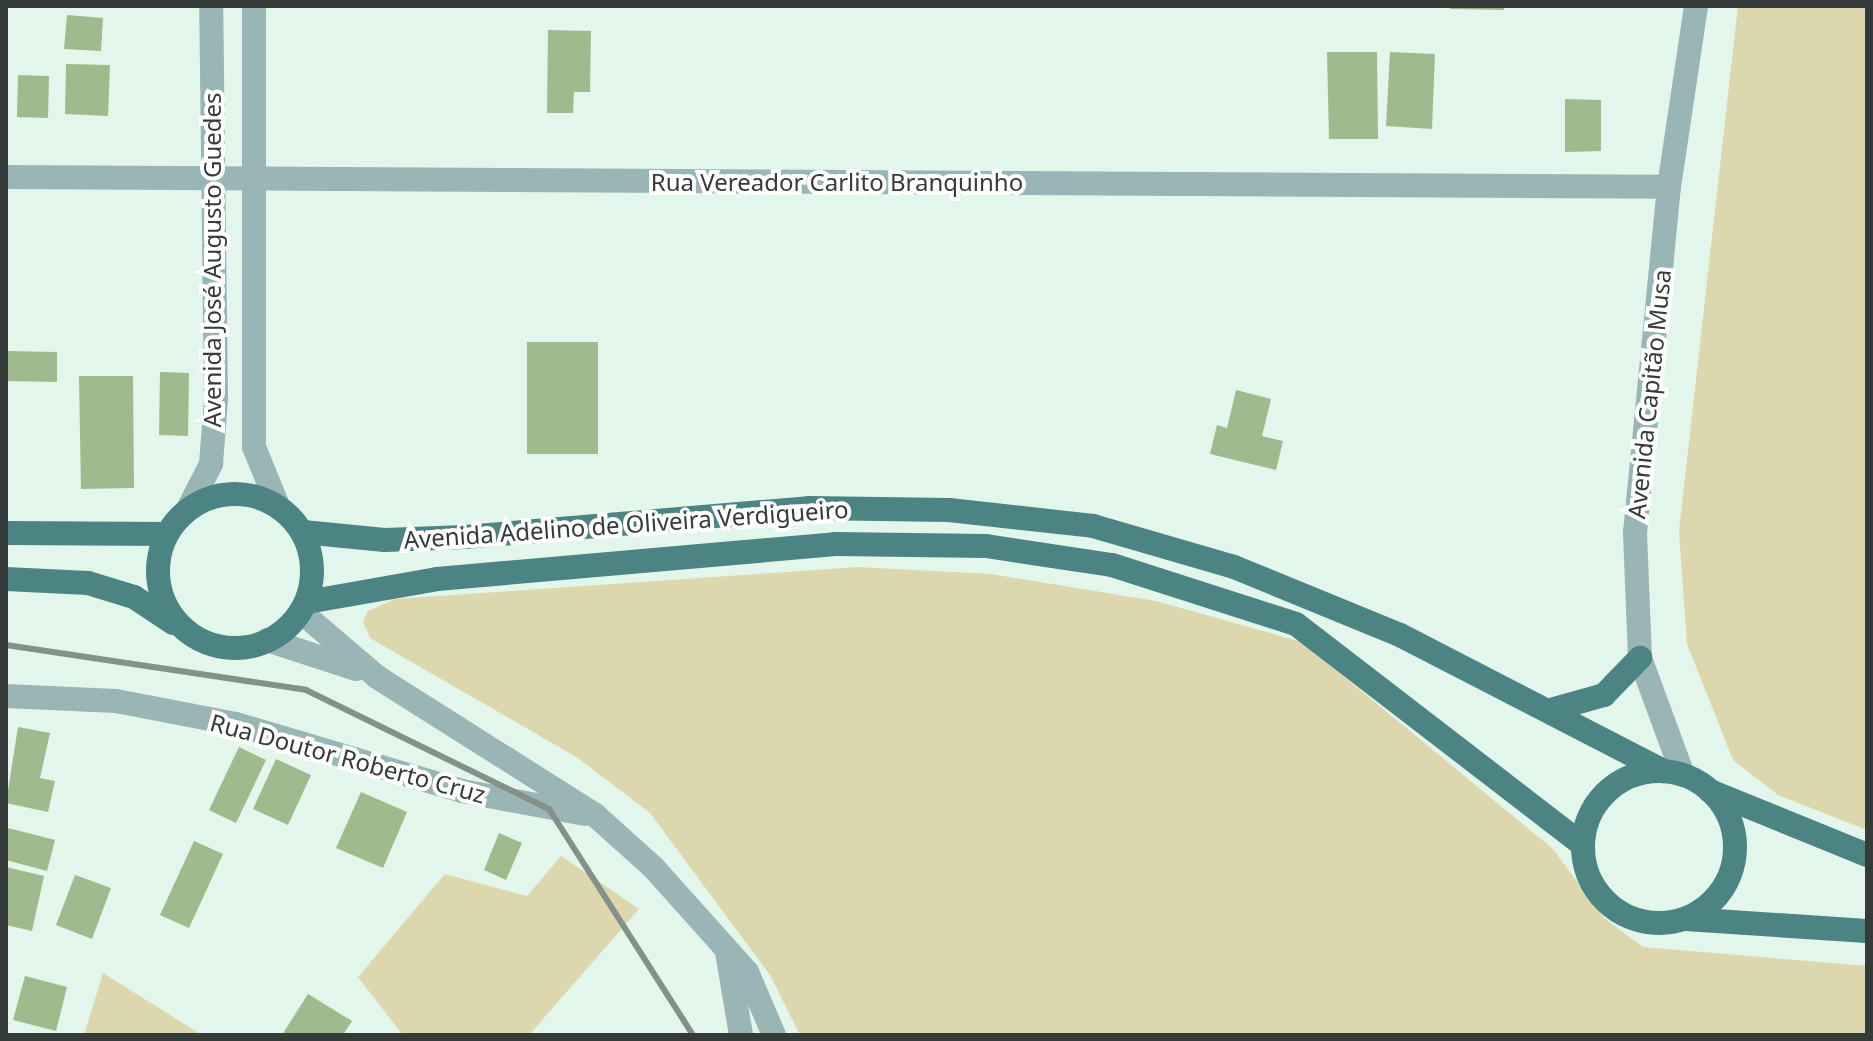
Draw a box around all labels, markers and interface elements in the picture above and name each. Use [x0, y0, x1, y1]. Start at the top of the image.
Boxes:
street label: Avenida José Augusto Guedes [198, 92, 226, 428]
street label: Rua Vereador Carlito Branquinho [651, 168, 1023, 196]
street label: Avenida Capitão Musa [1622, 268, 1676, 520]
street label: Avenida Adelino de Oliveira Verdigueiro [403, 494, 849, 554]
street label: Rua Doutor Roberto Cruz [207, 707, 489, 809]

